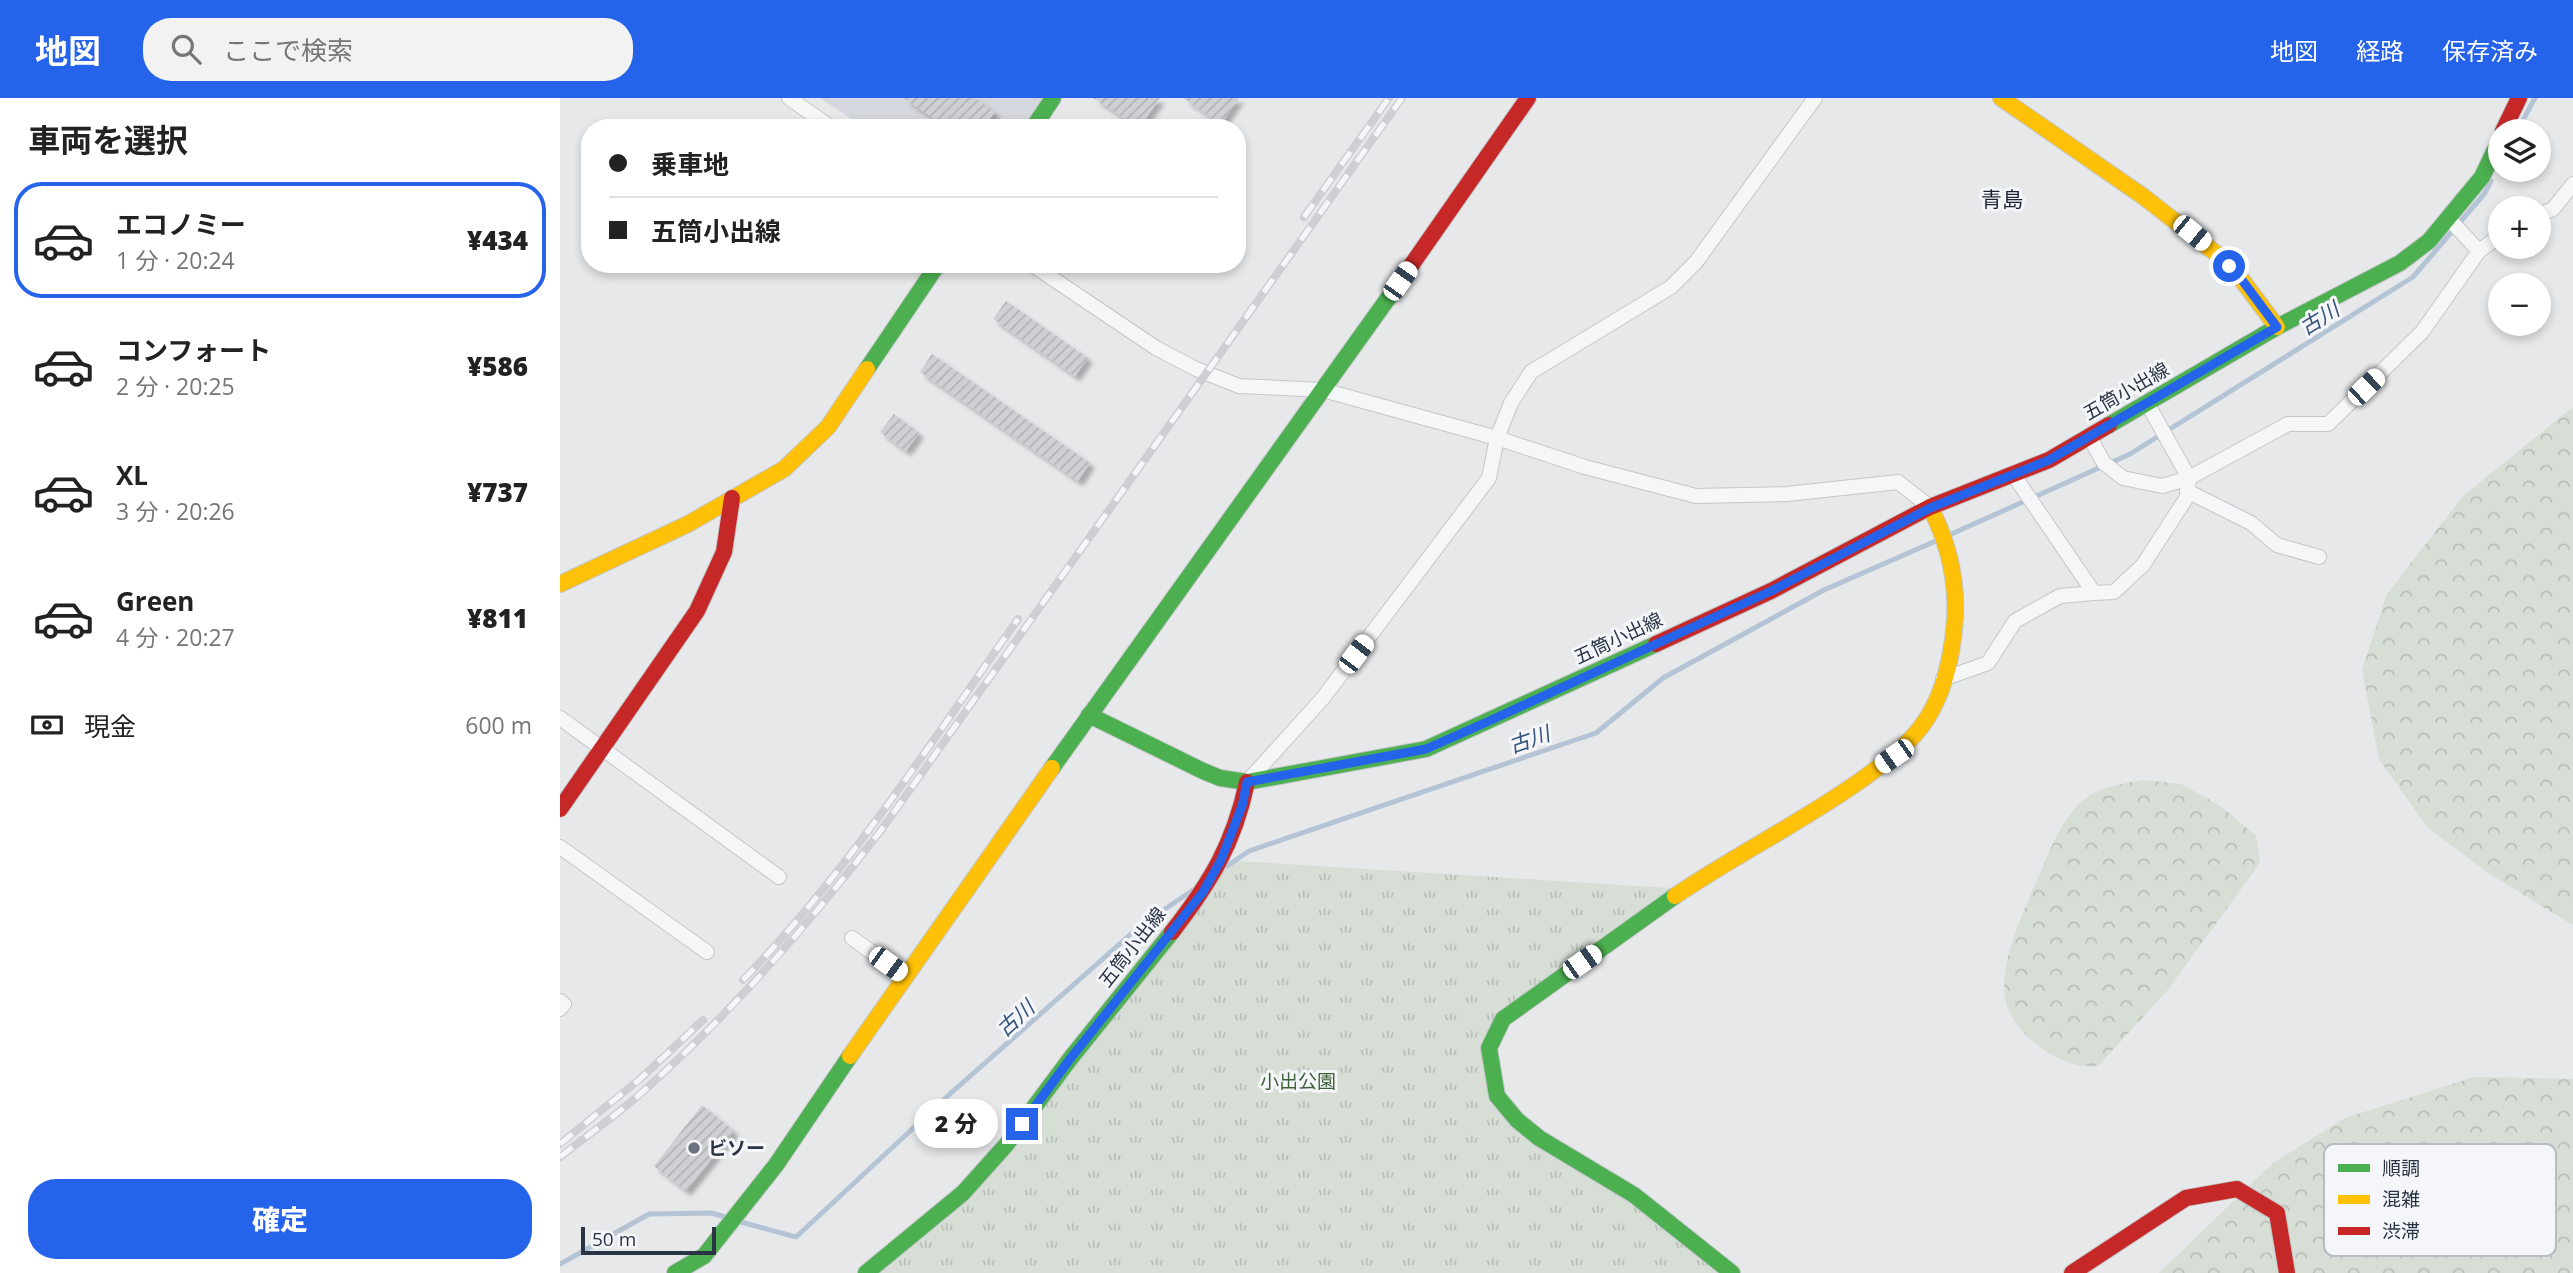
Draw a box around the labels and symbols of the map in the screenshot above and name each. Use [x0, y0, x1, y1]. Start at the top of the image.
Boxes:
district label: 青島 [1981, 185, 2023, 213]
car [2170, 212, 2215, 254]
route start [2213, 250, 2245, 282]
car [1380, 258, 1421, 304]
water label: 古川 [2294, 294, 2346, 341]
street label: 五筒小出線 [2078, 356, 2174, 426]
car [2344, 365, 2389, 409]
street label: 五筒小出線 [1569, 606, 1667, 670]
car [1335, 631, 1378, 677]
water label: 古川 [1505, 718, 1555, 759]
car [1871, 735, 1918, 777]
street label: 五筒小出線 [1093, 902, 1171, 992]
car [1559, 941, 1606, 983]
car [865, 943, 912, 985]
water label: 古川 [990, 992, 1041, 1042]
park label: 小出公園 [1260, 1068, 1336, 1094]
callout: 2 分 [914, 1100, 998, 1148]
route end [1006, 1108, 1038, 1140]
place label: ビソー [708, 1135, 765, 1161]
marker: ビソー [686, 1140, 702, 1156]
legend [2324, 1144, 2556, 1256]
text: 順調 [2382, 1155, 2420, 1181]
text: 混雑 [2382, 1186, 2420, 1212]
text: 渋滞 [2382, 1218, 2420, 1244]
scale bar [581, 1224, 716, 1256]

